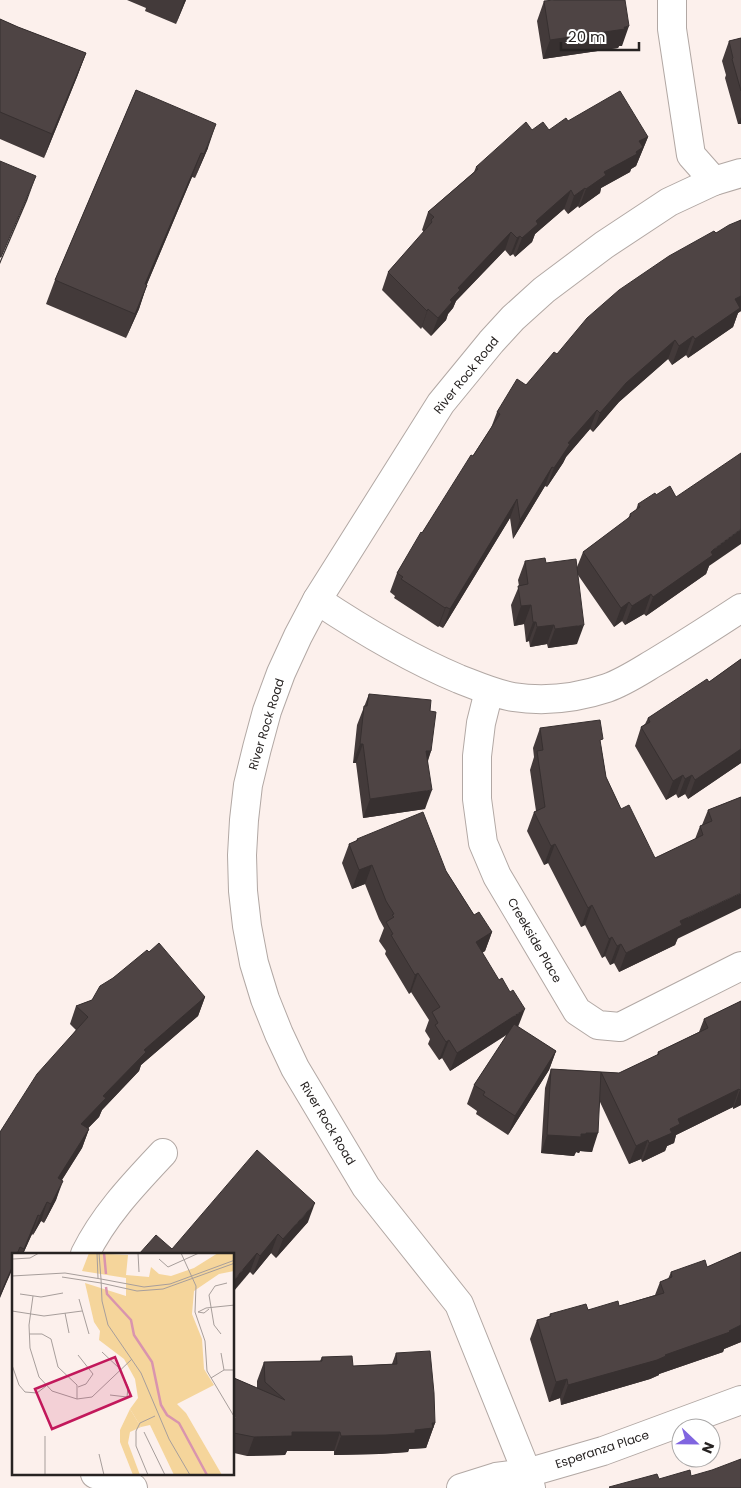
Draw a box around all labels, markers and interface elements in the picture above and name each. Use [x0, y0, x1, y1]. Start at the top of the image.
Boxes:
scale bar [561, 20, 638, 52]
text: 20 m [568, 26, 606, 47]
street label: River Rock Road [430, 333, 502, 417]
street label: River Rock Road [244, 676, 288, 772]
street label: Creekside Place [504, 894, 566, 986]
street label: River Rock Road [296, 1078, 360, 1168]
inset map [12, 1253, 235, 1476]
north arrow [671, 1418, 721, 1468]
street label: Esperanza Place [553, 1426, 651, 1472]
text: N [697, 1439, 719, 1456]

